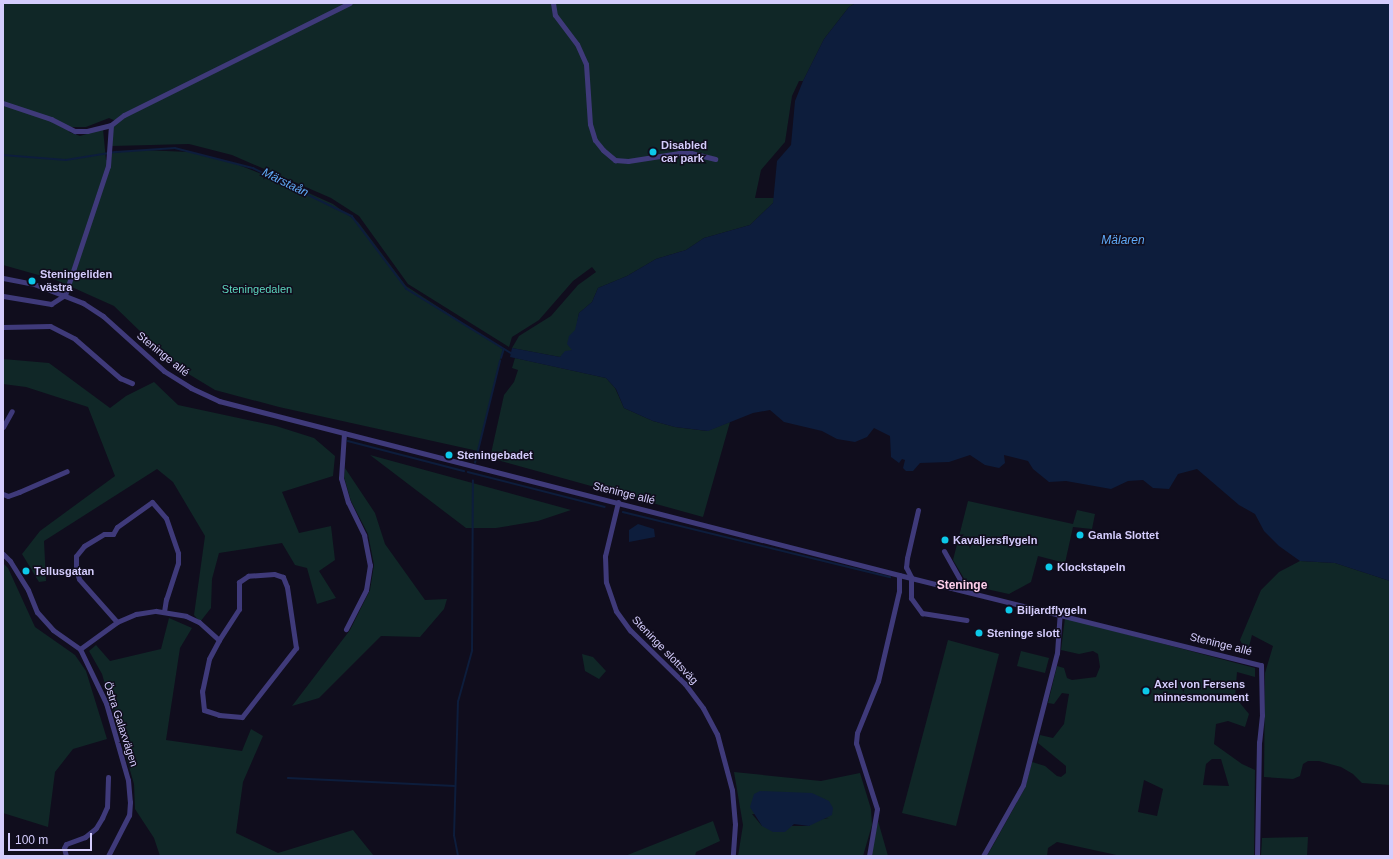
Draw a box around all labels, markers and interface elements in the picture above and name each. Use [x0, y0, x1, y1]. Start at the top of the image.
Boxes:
place label: Disabled car park [661, 139, 707, 165]
marker: Disabled car park [648, 147, 658, 157]
water label: Märstaån [259, 166, 311, 200]
water label: Mälaren [1101, 234, 1145, 248]
place label: Steningeliden västra [40, 268, 112, 294]
marker: Steningeliden västra [27, 276, 37, 286]
park label: Steningedalen [222, 282, 292, 296]
street label: Steninge allé [134, 329, 192, 379]
place label: Steningebadet [457, 448, 533, 462]
marker: Steningebadet [444, 450, 454, 460]
street label: Steninge allé [592, 479, 656, 507]
place label: Gamla Slottet [1088, 528, 1159, 542]
marker: Gamla Slottet [1075, 530, 1085, 540]
place label: Kavaljersflygeln [953, 533, 1037, 547]
marker: Kavaljersflygeln [940, 535, 950, 545]
place label: Klockstapeln [1057, 560, 1125, 574]
marker: Klockstapeln [1044, 562, 1054, 572]
place label: Tellusgatan [34, 564, 94, 578]
marker: Tellusgatan [21, 566, 31, 576]
district label: Steninge [937, 579, 987, 593]
place label: Biljardflygeln [1017, 603, 1087, 617]
marker: Biljardflygeln [1004, 605, 1014, 615]
street label: Steninge slottsväg [629, 613, 701, 687]
place label: Steninge slott [987, 626, 1060, 640]
marker: Steninge slott [974, 628, 984, 638]
street label: Steninge allé [1189, 630, 1253, 658]
place label: Axel von Fersens minnesmonument [1154, 678, 1249, 704]
street label: Östra Galaxvägen [101, 680, 141, 768]
marker: Axel von Fersens minnesmonument [1141, 686, 1151, 696]
scale bar [10, 825, 94, 851]
text: 100 m [15, 833, 48, 847]

